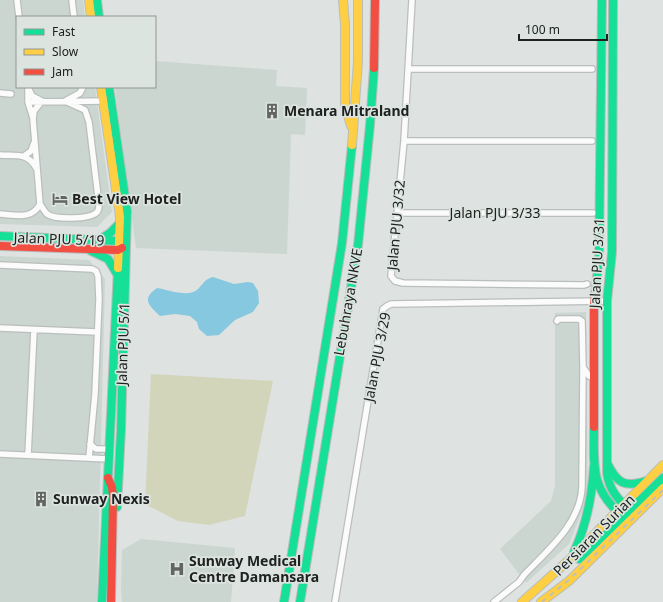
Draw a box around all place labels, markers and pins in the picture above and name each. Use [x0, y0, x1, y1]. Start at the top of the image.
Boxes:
place label: Menara Mitraland [284, 101, 409, 120]
building icon: Menara Mitraland [263, 102, 281, 120]
place label: Best View Hotel [72, 189, 181, 208]
hotel icon: Best View Hotel [51, 190, 69, 208]
place label: Sunway Nexis [53, 489, 150, 508]
building icon: Sunway Nexis [32, 490, 50, 508]
place label: Sunway Medical Centre Damansara [189, 551, 319, 586]
hospital icon: Sunway Medical Centre Damansara [168, 560, 186, 578]

